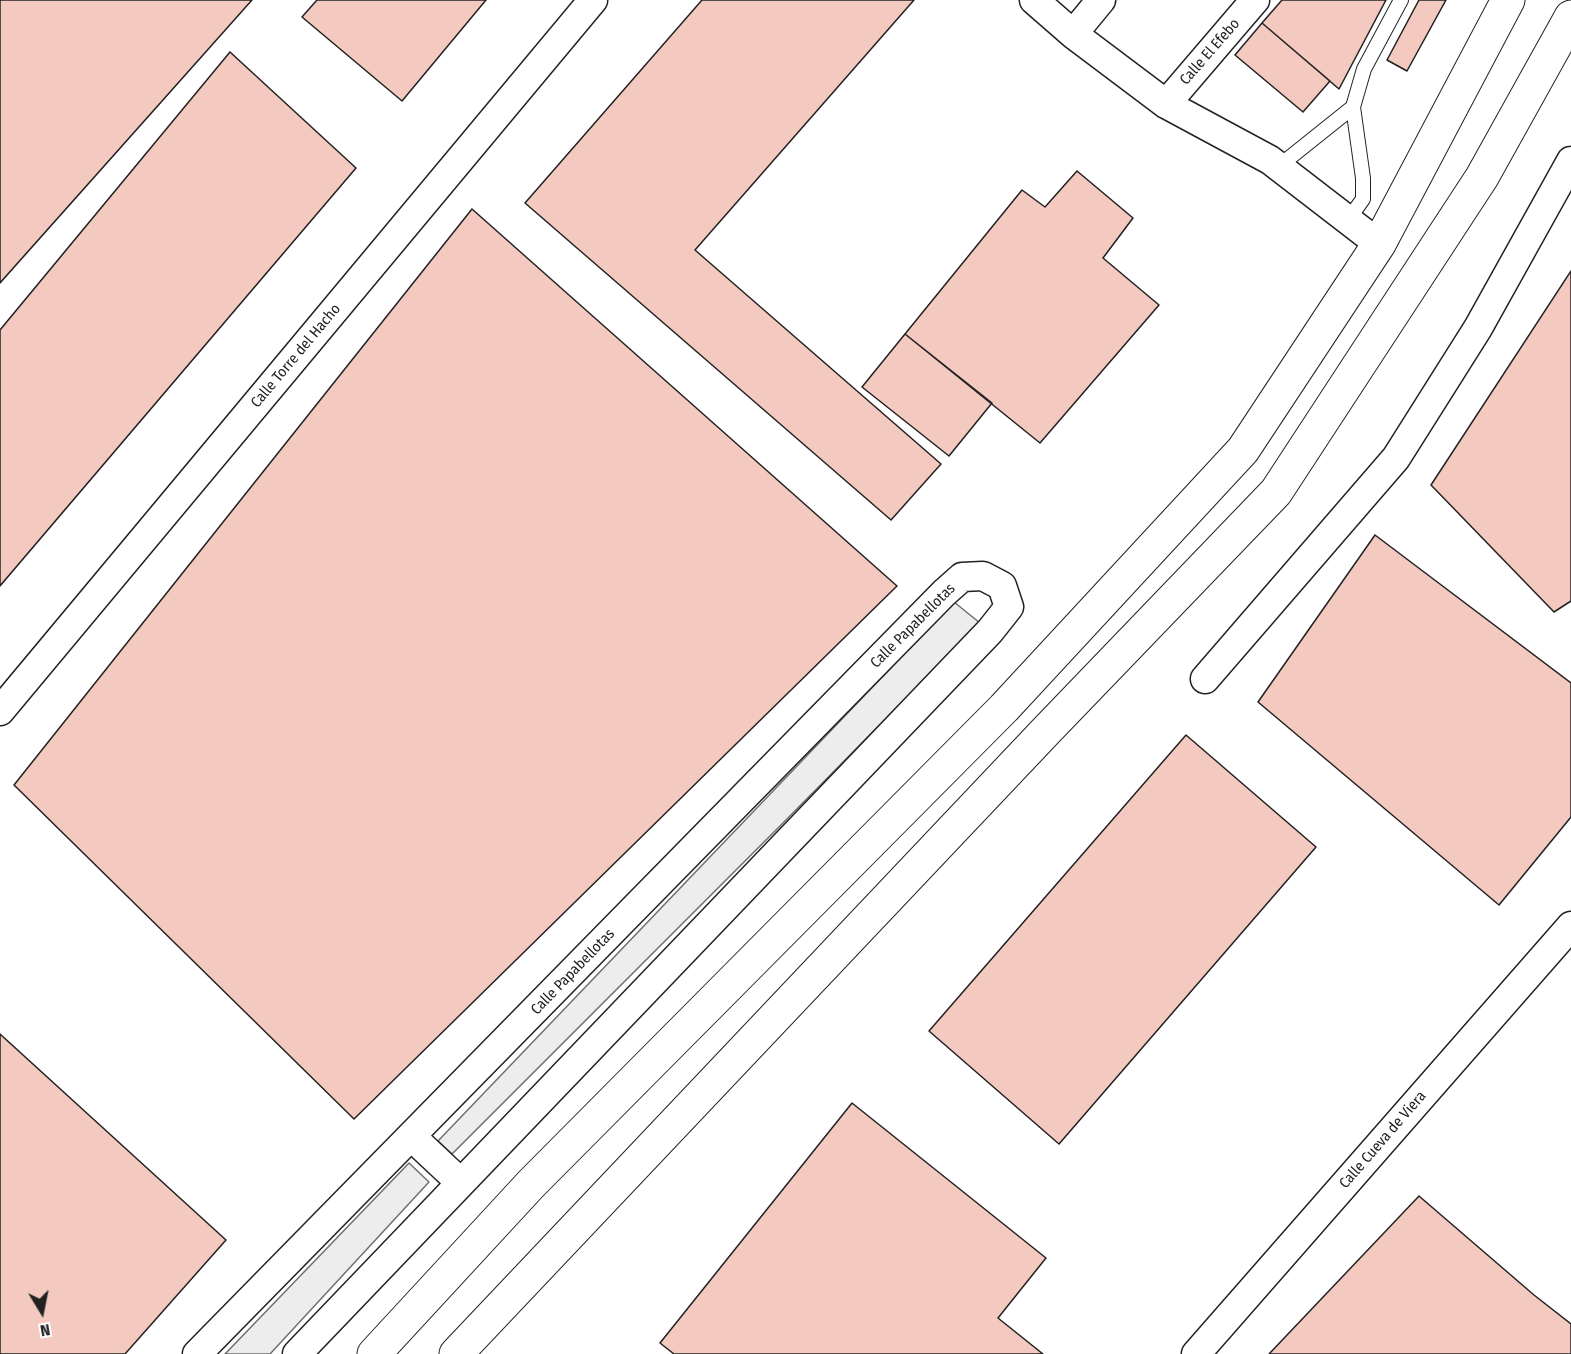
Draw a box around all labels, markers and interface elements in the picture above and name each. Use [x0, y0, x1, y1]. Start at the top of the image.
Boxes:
street label: Calle El Efebo [1176, 15, 1244, 89]
street label: Calle Torre del Hacho [247, 300, 345, 412]
street label: Calle Papabellotas [867, 580, 959, 672]
street label: Calle Papabellotas [527, 925, 619, 1019]
street label: Calle Cueva de Viera [1336, 1088, 1430, 1192]
north arrow [12, 1282, 72, 1342]
text: N [39, 1320, 52, 1340]

